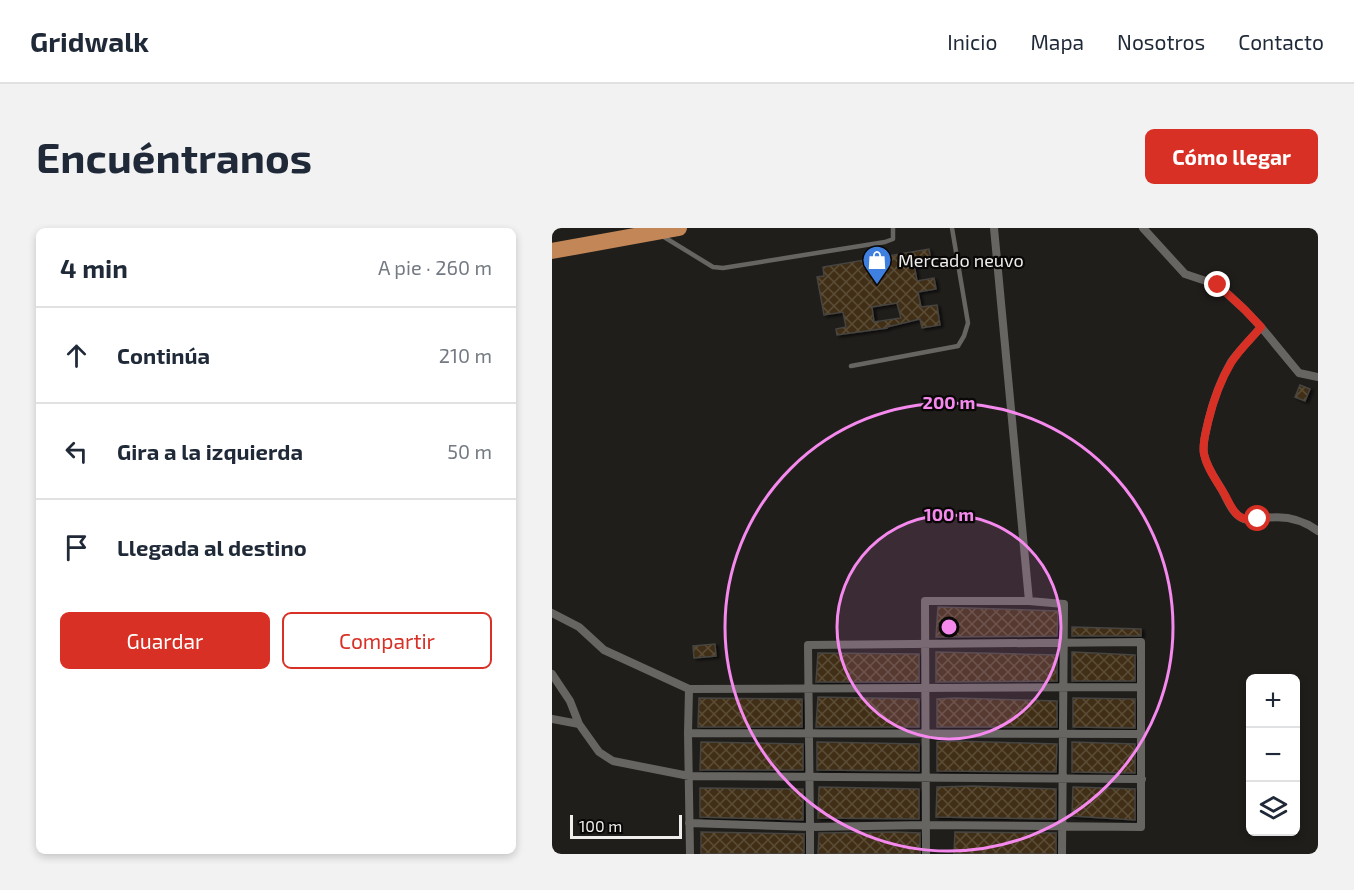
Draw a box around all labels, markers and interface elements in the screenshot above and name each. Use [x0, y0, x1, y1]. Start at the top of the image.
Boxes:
text: Gridwalk [30, 24, 149, 58]
text: Inicio [947, 29, 997, 54]
text: Mapa [1030, 29, 1084, 54]
text: Nosotros [1117, 29, 1205, 54]
text: Contacto [1238, 29, 1324, 54]
button: Cómo llegar [1145, 129, 1318, 184]
text: Encuéntranos [36, 131, 312, 181]
shop icon: Mercado neuvo [861, 244, 893, 286]
place label: Mercado neuvo [898, 249, 1024, 271]
text: 4 min [60, 252, 128, 283]
text: A pie · 260 m [378, 255, 492, 279]
route end [1204, 271, 1230, 297]
icon: ahead [60, 339, 93, 372]
text: Continúa [117, 342, 210, 368]
text: 210 m [439, 343, 492, 367]
text: 200 m [923, 391, 975, 413]
icon: left [60, 435, 93, 468]
text: Gira a la izquierda [117, 438, 303, 464]
text: 50 m [447, 439, 492, 463]
text: 100 m [924, 503, 974, 525]
route start [1244, 505, 1270, 531]
icon: arrive [60, 531, 93, 564]
text: Llegada al destino [117, 534, 307, 560]
button: Guardar [60, 612, 270, 669]
button: Compartir [282, 612, 492, 669]
centre of rings [939, 617, 959, 637]
map controls [1246, 674, 1300, 836]
button: + [1246, 674, 1300, 728]
button: − [1246, 728, 1300, 782]
button: layers [1246, 782, 1300, 836]
scale bar [570, 812, 682, 840]
text: 100 m [579, 816, 622, 835]

